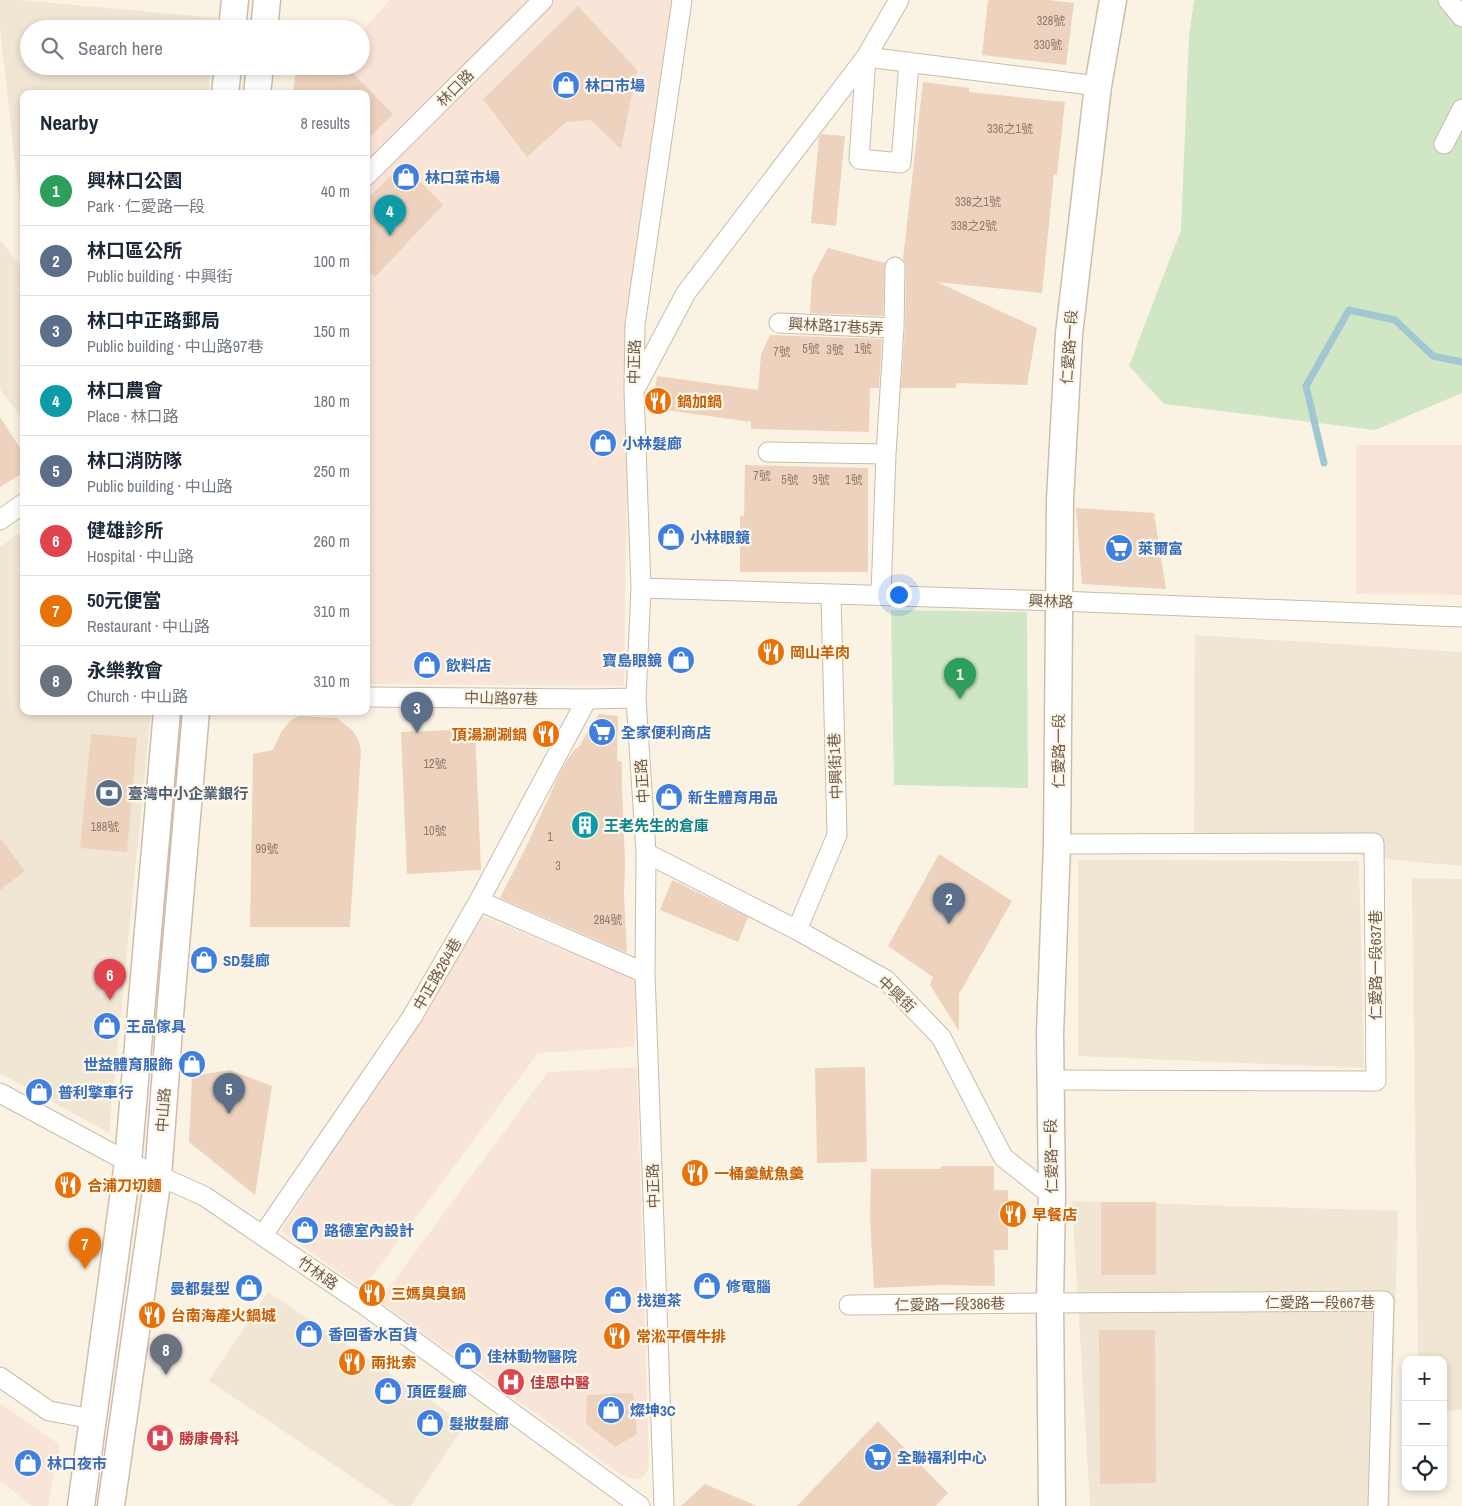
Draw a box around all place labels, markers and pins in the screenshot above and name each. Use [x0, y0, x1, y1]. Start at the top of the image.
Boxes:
shop icon: 林口市場 [551, 70, 581, 100]
place label: 林口市場 [585, 75, 645, 96]
shop icon: 林口菜市場 [391, 162, 421, 192]
place label: 林口菜市場 [425, 167, 500, 188]
pin: 4 [374, 195, 406, 236]
restaurant icon: 鍋加鍋 [643, 386, 673, 416]
place label: 鍋加鍋 [677, 391, 722, 412]
shop icon: 小林髮廊 [588, 428, 618, 458]
place label: 小林髮廊 [622, 433, 682, 454]
shop icon: 小林眼鏡 [656, 522, 686, 552]
place label: 小林眼鏡 [690, 527, 750, 548]
supermarket icon: 萊爾富 [1104, 533, 1134, 563]
place label: 萊爾富 [1138, 538, 1183, 559]
restaurant icon: 岡山羊肉 [756, 637, 786, 667]
place label: 岡山羊肉 [790, 642, 850, 663]
shop icon: 寶島眼鏡 [666, 645, 696, 675]
shop icon: 飲料店 [412, 650, 442, 680]
place label: 寶島眼鏡 [602, 650, 662, 671]
place label: 飲料店 [446, 655, 491, 676]
pin: 1 [944, 658, 976, 699]
pin: 3 [401, 692, 433, 733]
supermarket icon: 全家便利商店 [587, 717, 617, 747]
restaurant icon: 頂湯涮涮鍋 [531, 719, 561, 749]
place label: 全家便利商店 [621, 722, 711, 743]
place label: 頂湯涮涮鍋 [452, 724, 527, 745]
bank icon: 臺灣中小企業銀行 [94, 778, 124, 808]
shop icon: 新生體育用品 [654, 782, 684, 812]
place label: 臺灣中小企業銀行 [128, 783, 248, 804]
place label: 新生體育用品 [688, 787, 778, 808]
building icon: 王老先生的倉庫 [570, 810, 600, 840]
place label: 王老先生的倉庫 [604, 815, 709, 836]
pin: 2 [933, 883, 965, 924]
shop icon: SD髮廊 [189, 945, 219, 975]
place label: SD髮廊 [223, 950, 270, 971]
pin: 6 [94, 959, 126, 1000]
shop icon: 王品傢具 [92, 1011, 122, 1041]
place label: 王品傢具 [126, 1016, 186, 1037]
shop icon: 世益體育服飾 [177, 1049, 207, 1079]
place label: 世益體育服飾 [83, 1054, 173, 1075]
pin: 5 [213, 1073, 245, 1114]
shop icon: 普利擎車行 [24, 1077, 54, 1107]
place label: 普利擎車行 [58, 1082, 133, 1103]
restaurant icon: 一桶羹魷魚羹 [680, 1158, 710, 1188]
place label: 一桶羹魷魚羹 [714, 1163, 804, 1184]
restaurant icon: 合浦刀切麵 [53, 1170, 83, 1200]
place label: 合浦刀切麵 [87, 1175, 162, 1196]
restaurant icon: 早餐店 [998, 1199, 1028, 1229]
place label: 早餐店 [1032, 1204, 1077, 1225]
shop icon: 路德室內設計 [290, 1215, 320, 1245]
place label: 路德室內設計 [324, 1220, 414, 1241]
pin: 7 [69, 1228, 101, 1269]
shop icon: 修電腦 [692, 1271, 722, 1301]
shop icon: 曼都髮型 [234, 1273, 264, 1303]
place label: 修電腦 [726, 1276, 771, 1297]
place label: 曼都髮型 [170, 1278, 230, 1299]
restaurant icon: 三媽臭臭鍋 [357, 1278, 387, 1308]
place label: 三媽臭臭鍋 [391, 1283, 466, 1304]
shop icon: 找道茶 [603, 1285, 633, 1315]
place label: 找道茶 [637, 1290, 682, 1311]
restaurant icon: 台南海產火鍋城 [137, 1300, 167, 1330]
place label: 台南海產火鍋城 [171, 1305, 276, 1326]
shop icon: 香回香水百貨 [294, 1319, 324, 1349]
restaurant icon: 常淞平價牛排 [602, 1321, 632, 1351]
place label: 香回香水百貨 [328, 1324, 418, 1345]
place label: 常淞平價牛排 [636, 1326, 726, 1347]
pin: 8 [150, 1334, 182, 1375]
shop icon: 佳林動物醫院 [453, 1341, 483, 1371]
place label: 佳林動物醫院 [487, 1346, 577, 1367]
restaurant icon: 兩批索 [337, 1347, 367, 1377]
place label: 兩批索 [371, 1352, 416, 1373]
hospital icon: 佳恩中醫 [496, 1367, 526, 1397]
place label: 佳恩中醫 [530, 1372, 590, 1393]
shop icon: 頂匠髮廊 [373, 1376, 403, 1406]
place label: 頂匠髮廊 [407, 1381, 467, 1402]
shop icon: 燦坤3C [596, 1395, 626, 1425]
place label: 燦坤3C [630, 1400, 676, 1421]
shop icon: 髮妝髮廊 [415, 1408, 445, 1438]
place label: 髮妝髮廊 [449, 1413, 509, 1434]
hospital icon: 勝康骨科 [145, 1423, 175, 1453]
place label: 勝康骨科 [179, 1428, 239, 1449]
supermarket icon: 全聯福利中心 [863, 1442, 893, 1472]
place label: 全聯福利中心 [897, 1447, 987, 1468]
shop icon: 林口夜市 [13, 1448, 43, 1478]
place label: 林口夜市 [47, 1453, 107, 1474]

